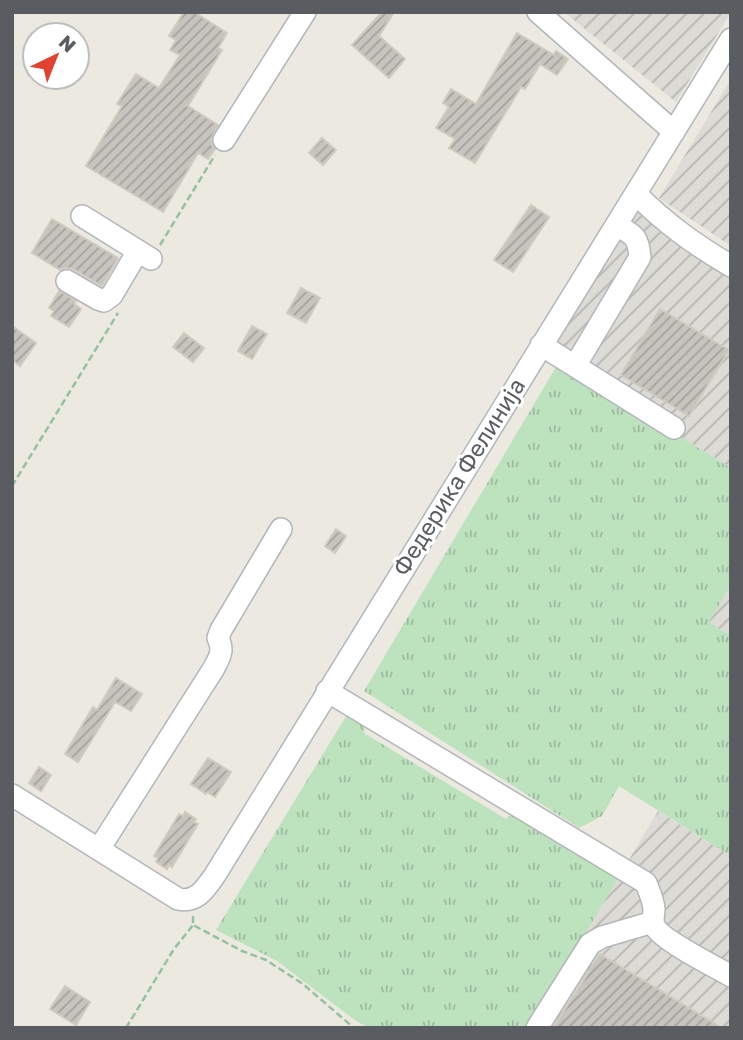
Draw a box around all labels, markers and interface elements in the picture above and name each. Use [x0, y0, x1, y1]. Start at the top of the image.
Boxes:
north arrow [21, 21, 91, 91]
text: N [55, 30, 81, 57]
street label: Федерика Фелинија [386, 373, 530, 580]

